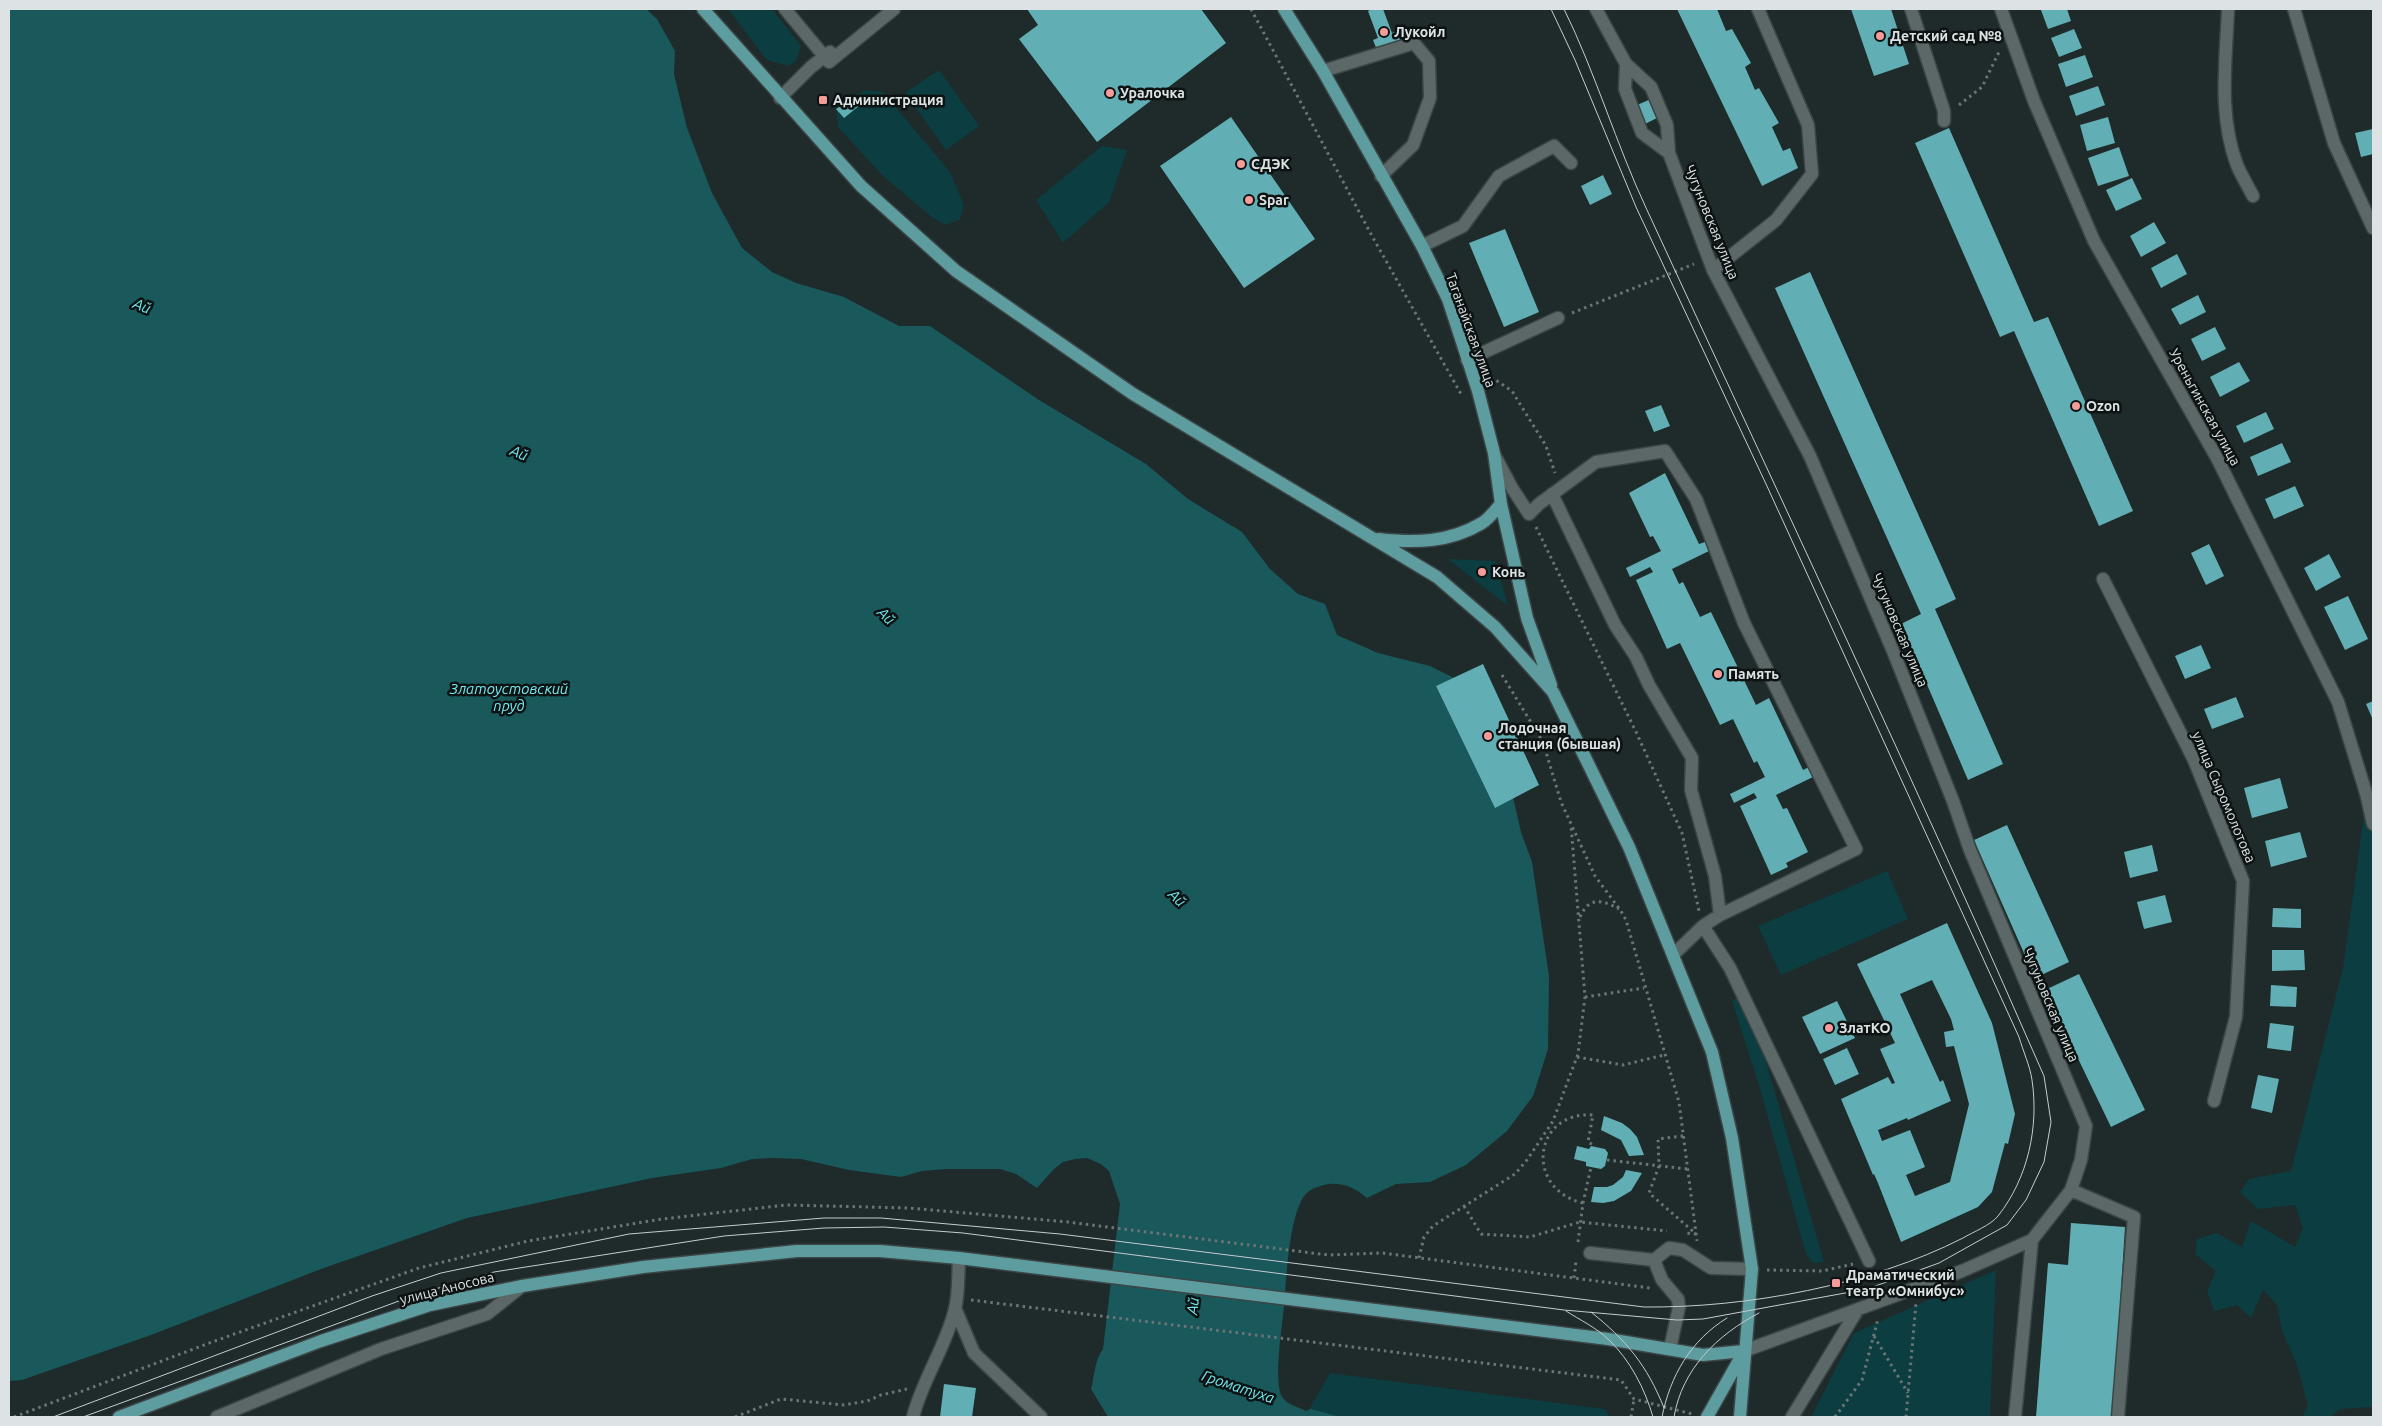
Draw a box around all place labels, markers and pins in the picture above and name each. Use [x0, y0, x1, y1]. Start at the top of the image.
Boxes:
place label: Лукойл [1394, 24, 1445, 40]
marker: Лукойл [1378, 26, 1390, 38]
place label: Детский сад №8 [1890, 28, 2002, 44]
marker: Детский сад №8 [1874, 30, 1886, 42]
place label: Уралочка [1120, 85, 1185, 101]
marker: Уралочка [1104, 87, 1116, 99]
place label: Администрация [833, 92, 943, 108]
marker: Администрация [817, 94, 829, 106]
place label: СДЭК [1251, 156, 1291, 172]
marker: СДЭК [1235, 158, 1247, 170]
place label: Spar [1259, 192, 1289, 208]
marker: Spar [1243, 194, 1255, 206]
place label: Ozon [2086, 398, 2120, 414]
marker: Ozon [2070, 400, 2082, 412]
place label: Конь [1492, 564, 1526, 580]
marker: Конь [1476, 566, 1488, 578]
place label: Память [1728, 666, 1779, 682]
marker: Память [1712, 668, 1724, 680]
place label: Лодочная станция (бывшая) [1498, 720, 1621, 752]
marker: Лодочная станция (бывшая) [1482, 730, 1494, 742]
place label: ЗлатКО [1839, 1020, 1890, 1036]
marker: ЗлатКО [1823, 1022, 1835, 1034]
place label: Драматический театр «Омнибус» [1846, 1267, 1964, 1299]
marker: Драматический театр «Омнибус» [1830, 1277, 1842, 1289]

